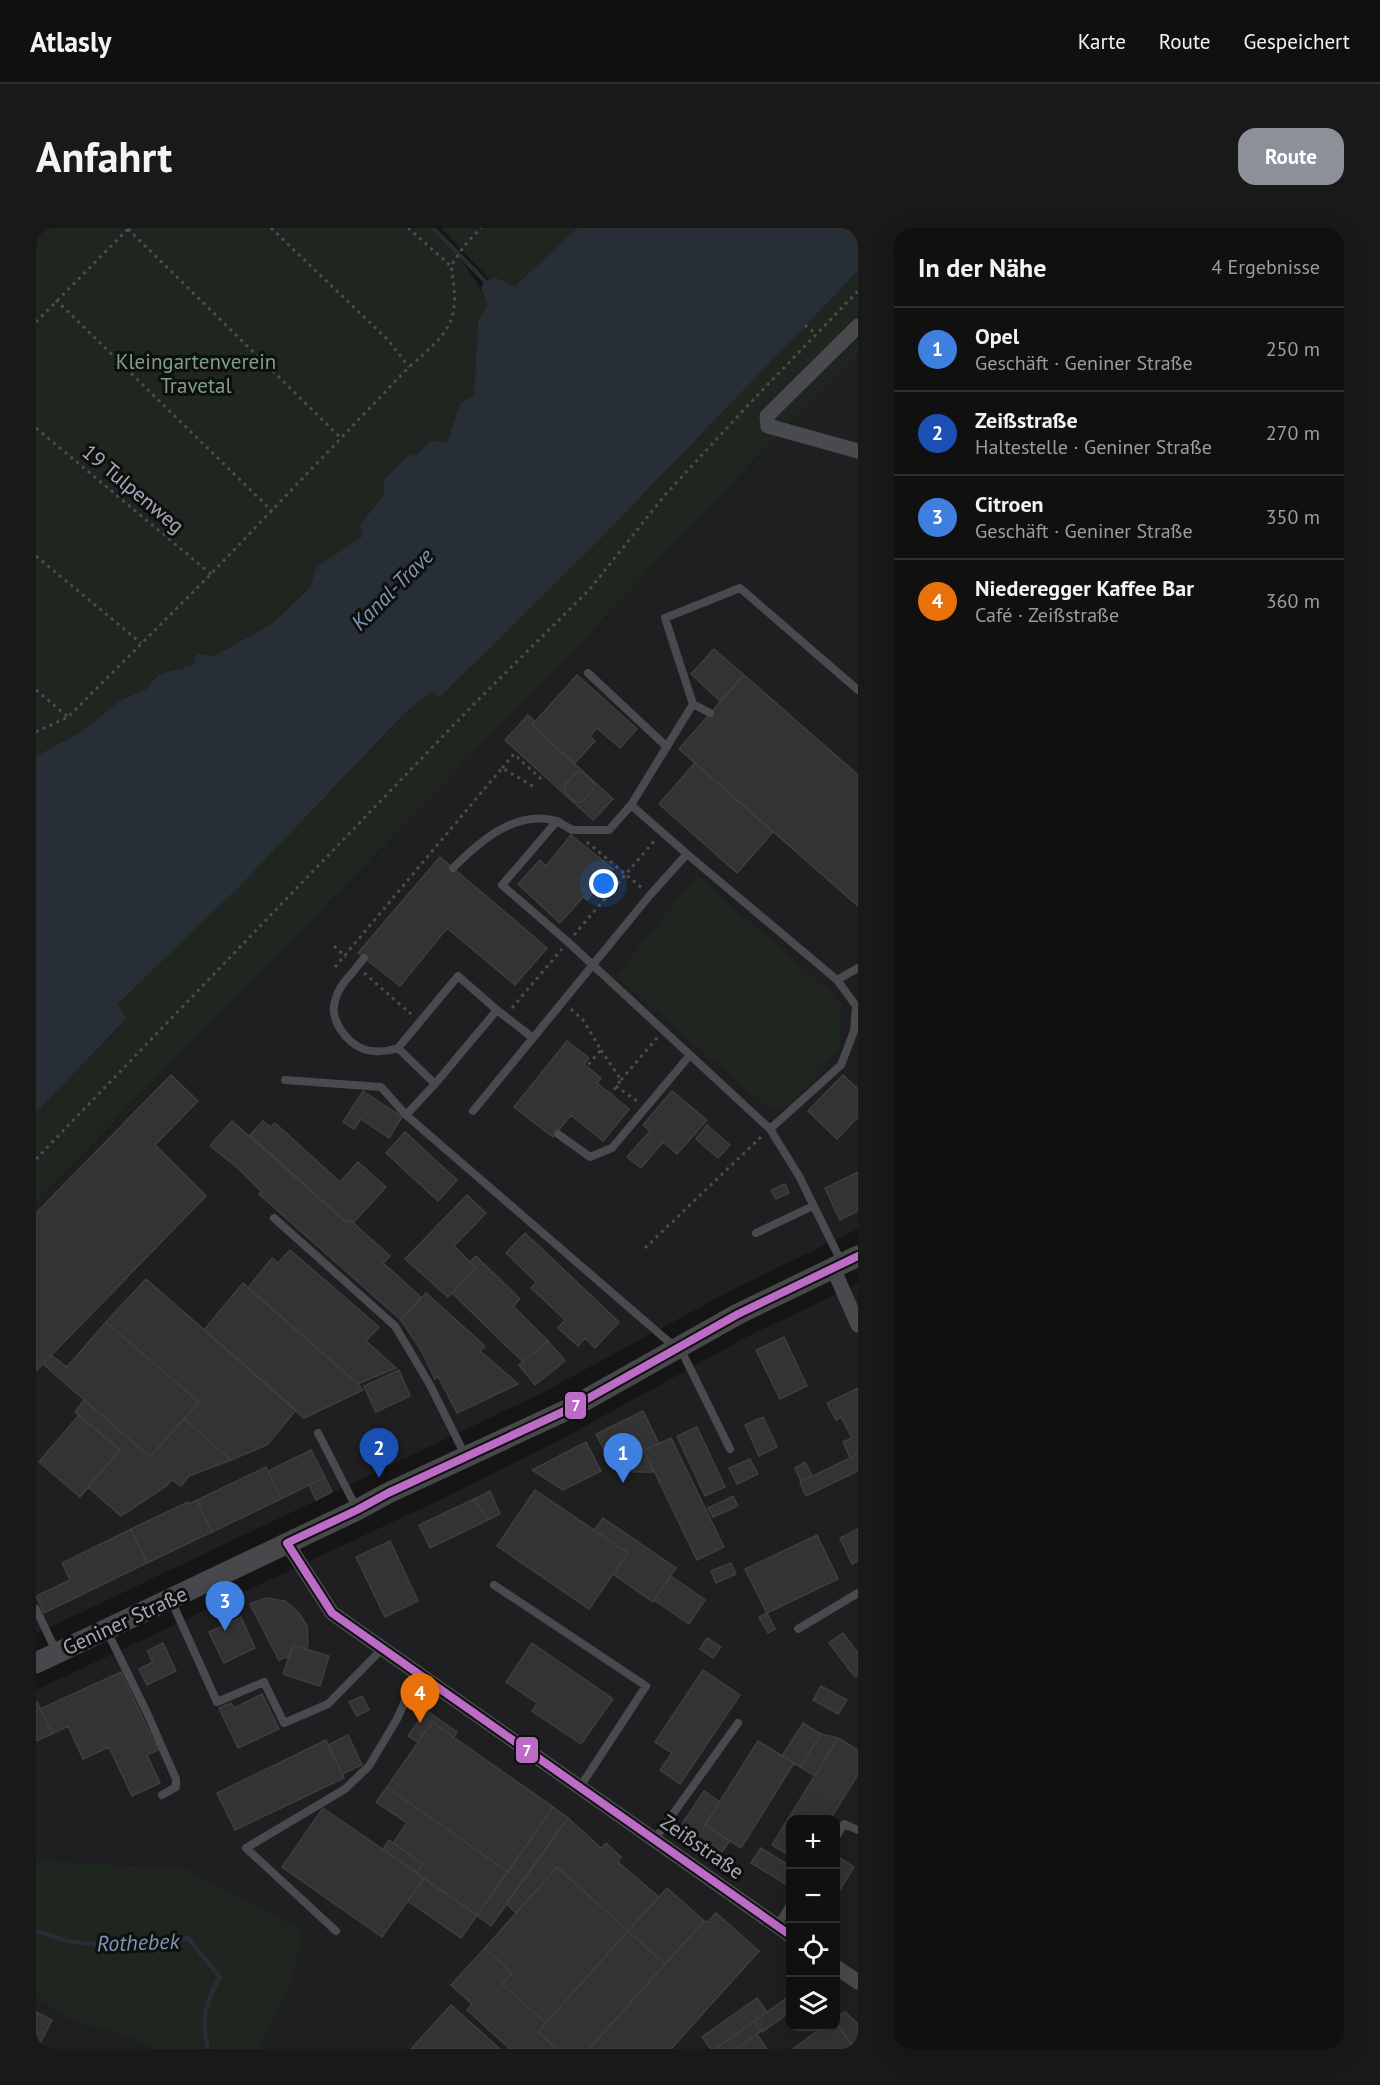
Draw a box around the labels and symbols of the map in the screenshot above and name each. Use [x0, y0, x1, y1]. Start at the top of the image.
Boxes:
park label: Kleingartenverein Travetal [116, 348, 276, 399]
street label: 19 Tulpenweg [77, 438, 190, 539]
water label: Kanal-Trave [345, 541, 440, 636]
your location [589, 869, 618, 898]
line badge: 7 [564, 1391, 587, 1420]
text: 7 [571, 1395, 581, 1415]
pin: 2 [360, 1428, 398, 1478]
pin: 1 [604, 1434, 642, 1483]
street label: Geniner Straße [58, 1580, 191, 1661]
pin: 3 [206, 1582, 244, 1631]
pin: 4 [400, 1674, 440, 1723]
line badge: 7 [515, 1736, 539, 1764]
text: 7 [522, 1740, 532, 1760]
street label: Zeißstraße [655, 1808, 749, 1885]
water label: Rothebek [96, 1927, 181, 1957]

